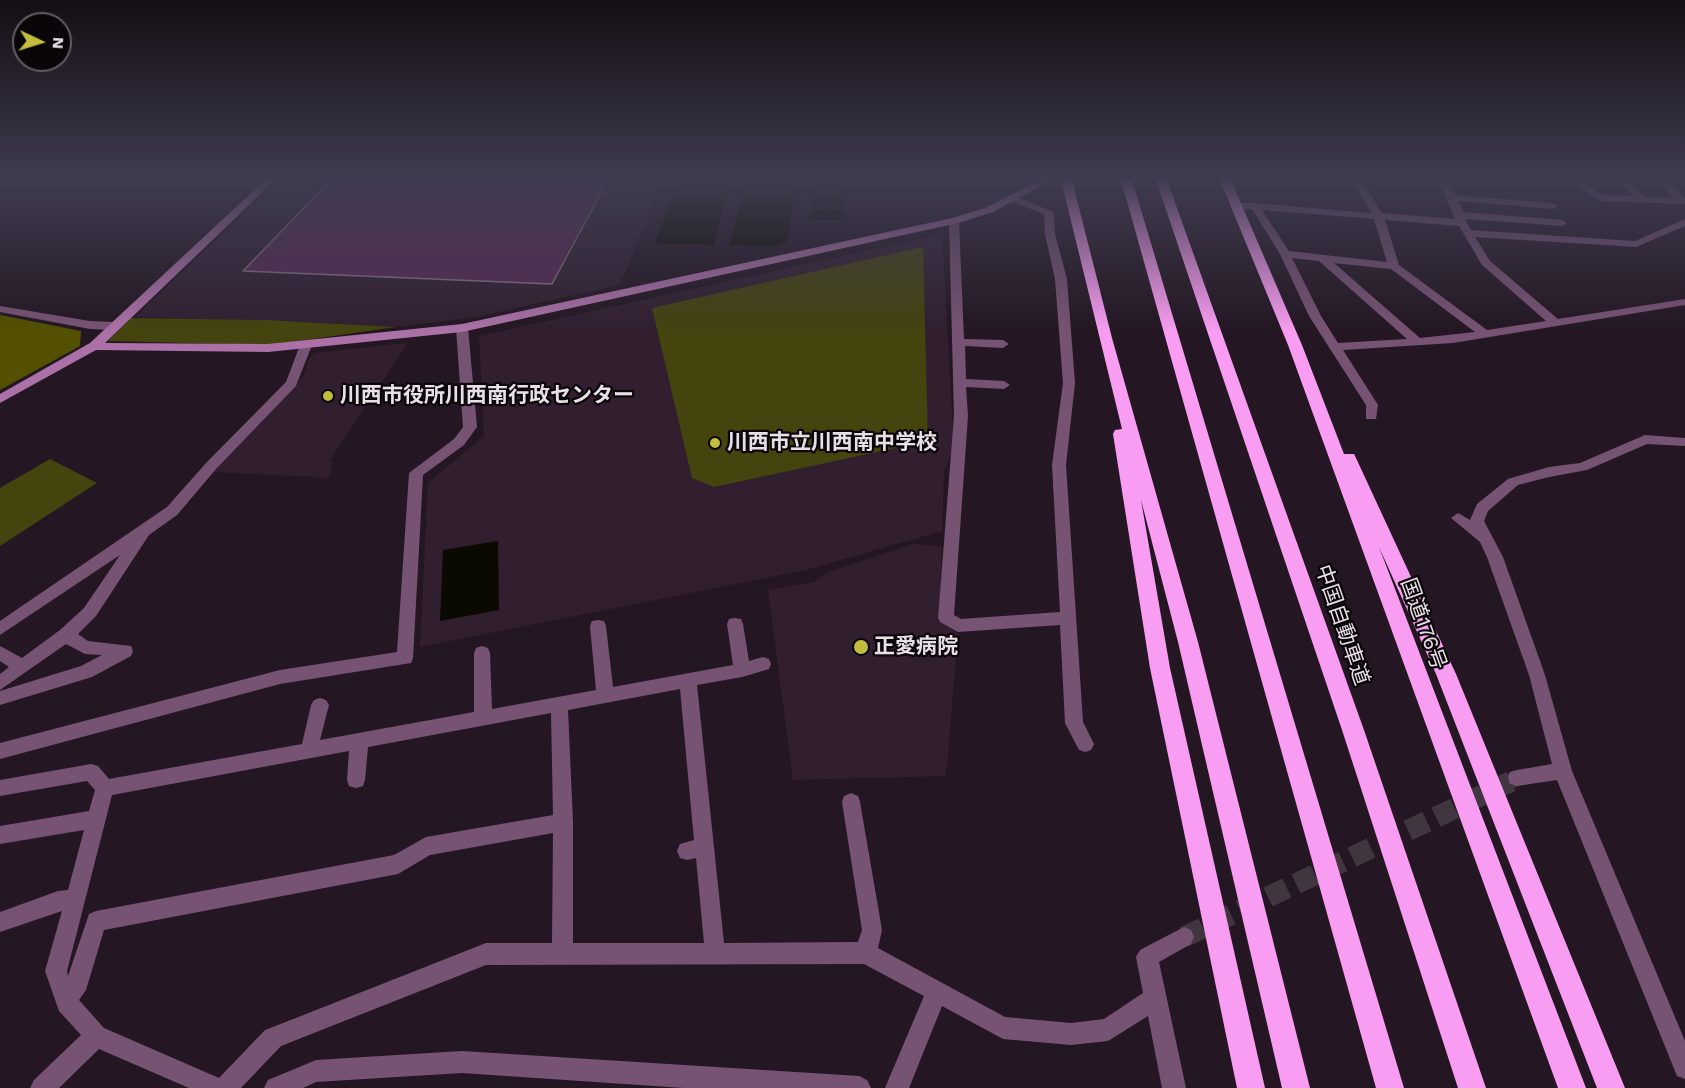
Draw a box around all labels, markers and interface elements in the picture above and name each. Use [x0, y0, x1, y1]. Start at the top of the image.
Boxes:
north arrow [12, 12, 72, 72]
text: N [49, 37, 68, 50]
place label: 川西市役所川西南行政センター [340, 383, 634, 409]
marker: 川西市役所川西南行政センター [321, 389, 335, 403]
place label: 川西市立川西南中学校 [727, 430, 937, 456]
marker: 川西市立川西南中学校 [708, 436, 722, 450]
street label: 中国自動車道 [1310, 561, 1374, 689]
street label: 国道176号 [1395, 575, 1451, 673]
place label: 正愛病院 [874, 634, 958, 660]
marker: 正愛病院 [852, 638, 870, 656]

